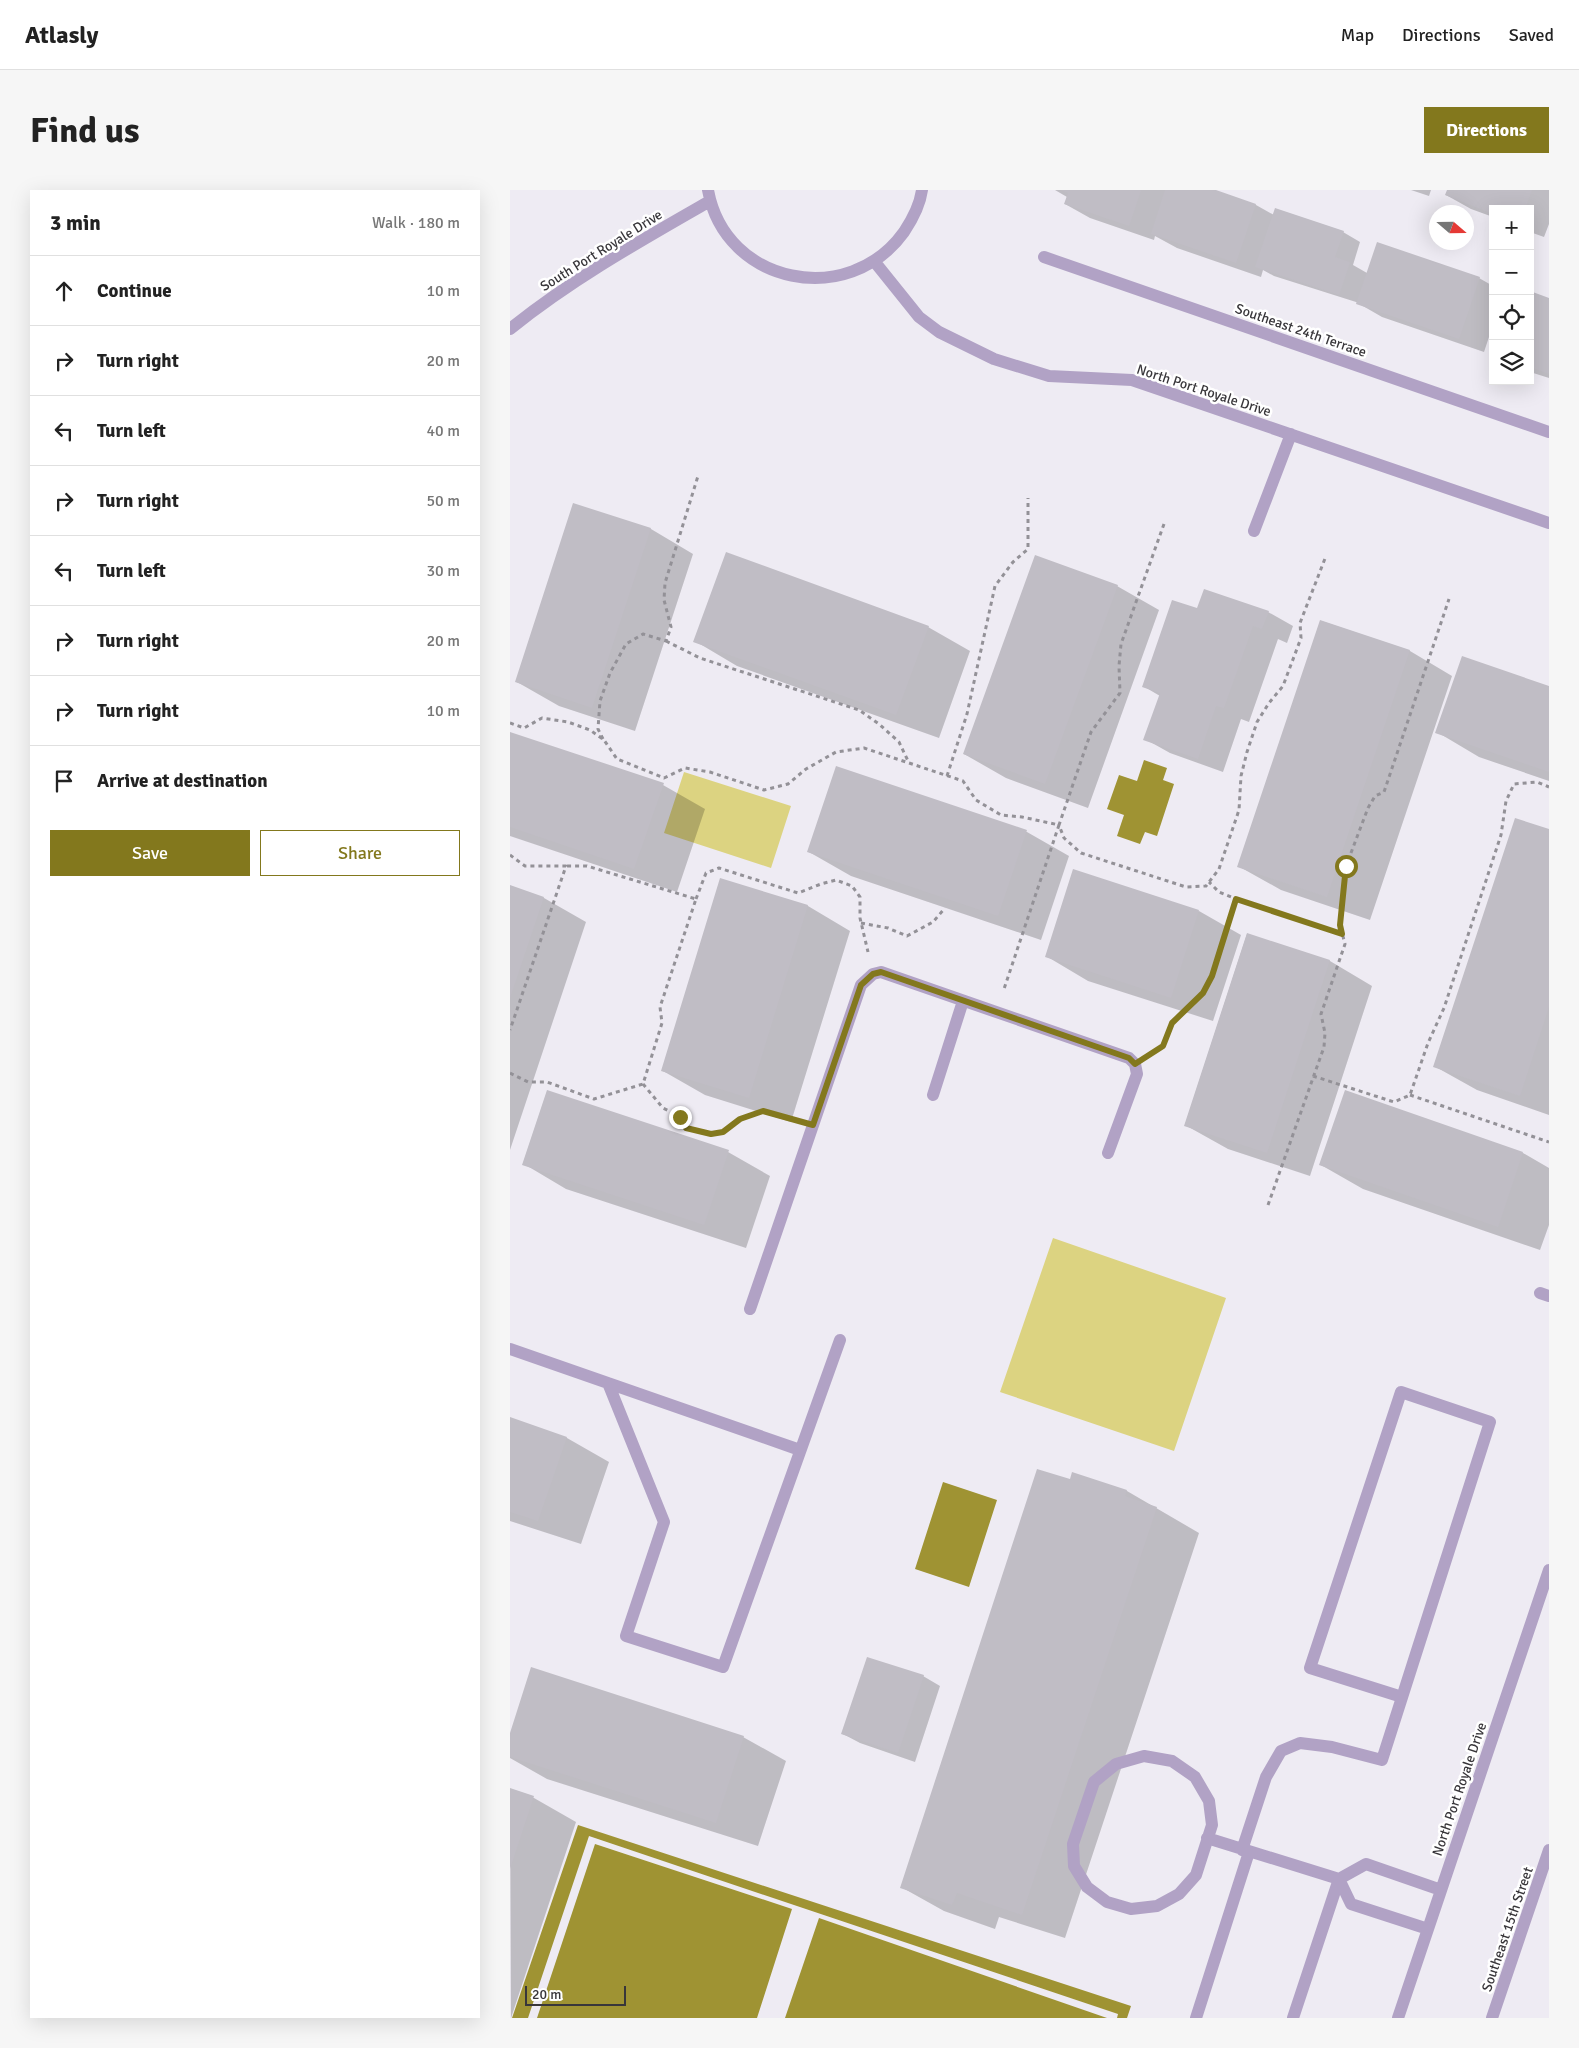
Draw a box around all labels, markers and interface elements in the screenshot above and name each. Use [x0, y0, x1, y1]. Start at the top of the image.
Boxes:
text: Atlasly [25, 20, 98, 50]
text: Map [1341, 24, 1374, 46]
text: Directions [1402, 24, 1481, 46]
text: Saved [1509, 24, 1554, 46]
button: Directions [1424, 107, 1549, 153]
text: Find us [30, 109, 140, 152]
north arrow [1429, 205, 1474, 250]
map controls [1489, 205, 1534, 385]
button: + [1489, 205, 1534, 250]
street label: South Port Royale Drive [537, 206, 665, 295]
text: 3 min [50, 210, 101, 236]
text: Walk · 180 m [372, 213, 460, 233]
button: − [1489, 250, 1534, 295]
icon: ahead [50, 277, 78, 305]
text: Continue [97, 279, 172, 303]
text: 10 m [426, 281, 460, 301]
button: locate [1489, 295, 1534, 340]
street label: Southeast 24th Terrace [1233, 300, 1369, 361]
button: layers [1489, 340, 1534, 385]
icon: right [50, 347, 78, 375]
text: Turn right [97, 349, 179, 373]
text: 20 m [426, 351, 460, 371]
street label: North Port Royale Drive [1135, 361, 1273, 420]
icon: left [50, 417, 78, 445]
text: Turn left [97, 419, 166, 443]
text: 40 m [426, 421, 460, 441]
icon: right [50, 487, 78, 515]
text: Turn right [97, 489, 179, 513]
text: 50 m [426, 491, 460, 511]
icon: left [50, 557, 78, 585]
text: Turn left [97, 559, 166, 583]
text: 30 m [426, 561, 460, 581]
icon: right [50, 627, 78, 655]
text: Turn right [97, 629, 179, 653]
text: 20 m [426, 631, 460, 651]
icon: right [50, 697, 78, 725]
text: Turn right [97, 699, 179, 723]
text: 10 m [426, 701, 460, 721]
icon: arrive [50, 767, 78, 795]
text: Arrive at destination [97, 769, 268, 793]
button: Save [50, 830, 250, 876]
button: Share [260, 830, 460, 876]
route start [1335, 855, 1358, 878]
route end [669, 1106, 692, 1129]
street label: North Port Royale Drive [1429, 1720, 1490, 1858]
street label: Southeast 15th Street [1478, 1865, 1537, 1994]
scale bar [525, 1983, 626, 2006]
text: 20 m [532, 1986, 561, 2003]

